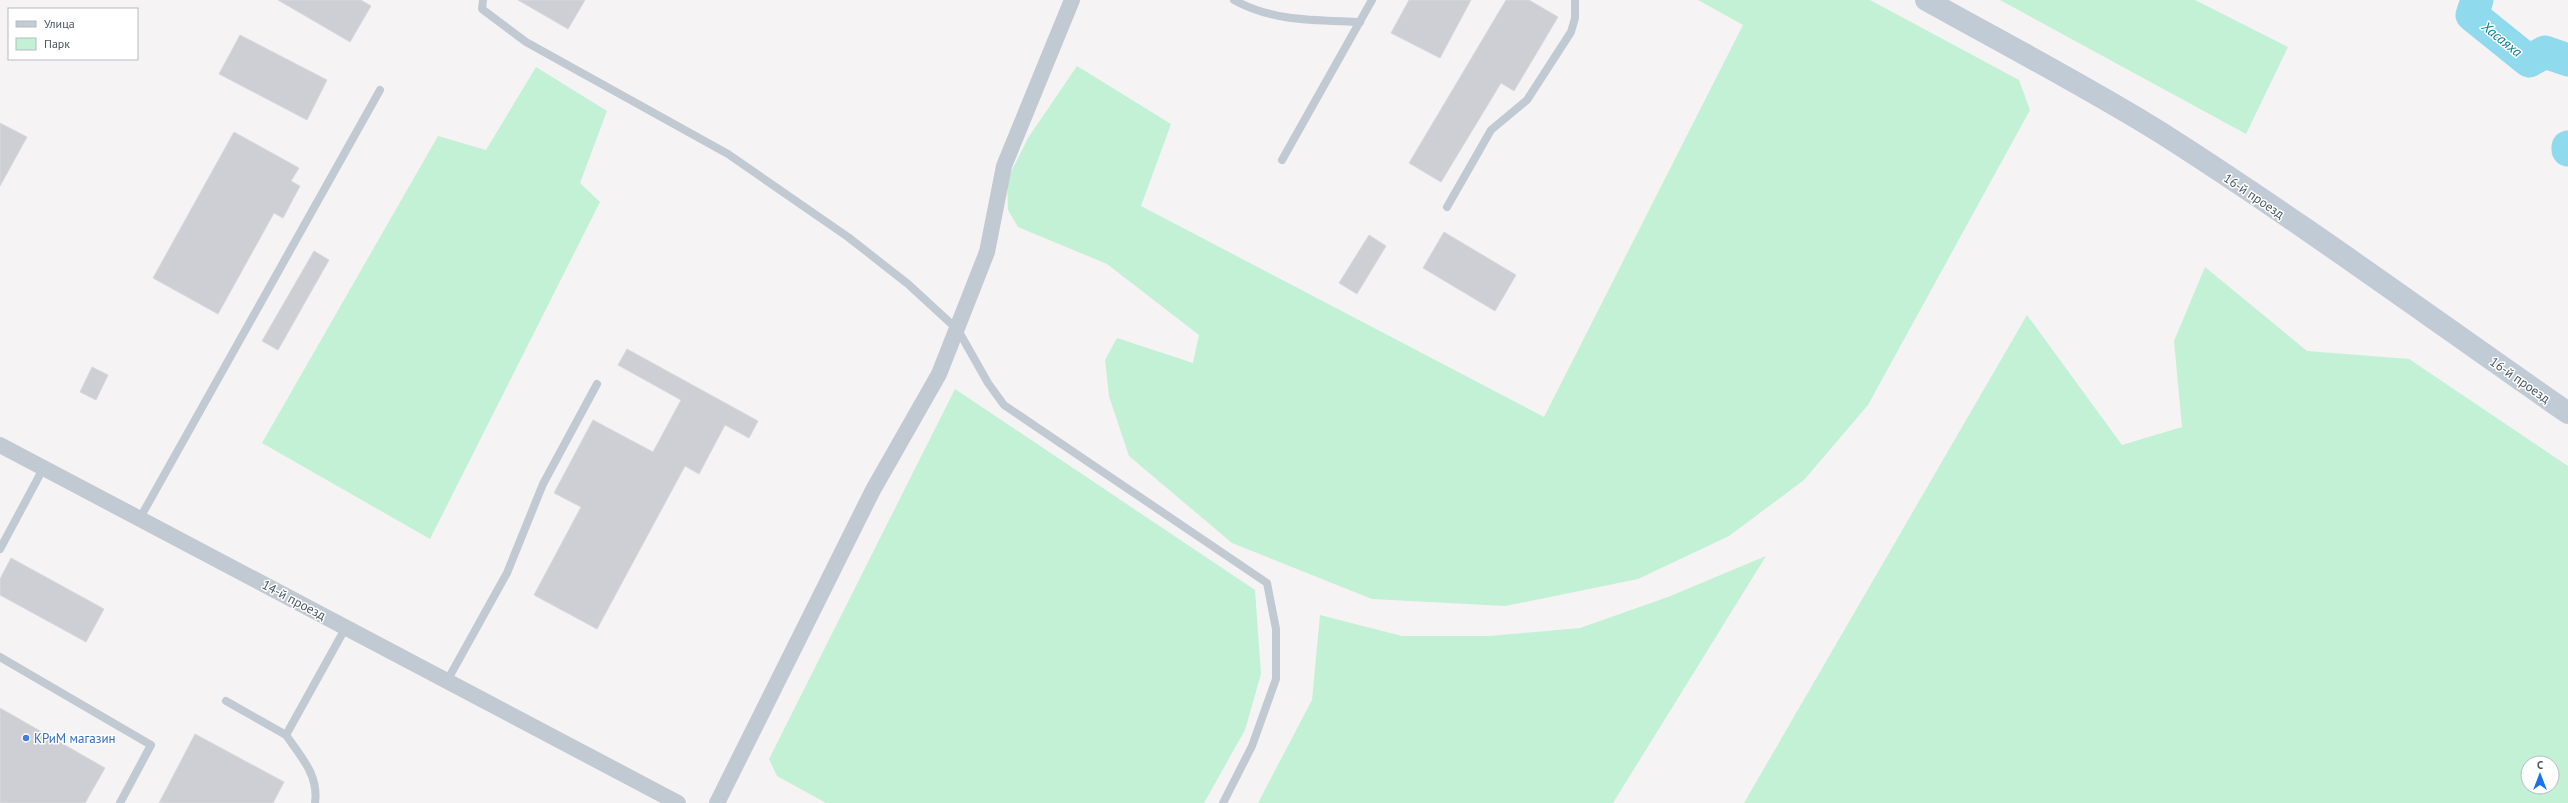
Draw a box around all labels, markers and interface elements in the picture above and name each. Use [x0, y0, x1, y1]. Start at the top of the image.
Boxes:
legend [8, 8, 138, 60]
text: Улица [44, 16, 75, 31]
water label: Хасаяха [2477, 17, 2526, 61]
text: Парк [44, 36, 70, 51]
street label: 16-й проезд [2220, 169, 2288, 223]
street label: 16-й проезд [2487, 353, 2553, 407]
street label: 14-й проезд [259, 576, 329, 624]
place label: КРиМ магазин [34, 730, 116, 747]
marker: КРиМ магазин [21, 733, 31, 743]
north arrow [2520, 755, 2560, 795]
text: С [2537, 758, 2543, 772]

